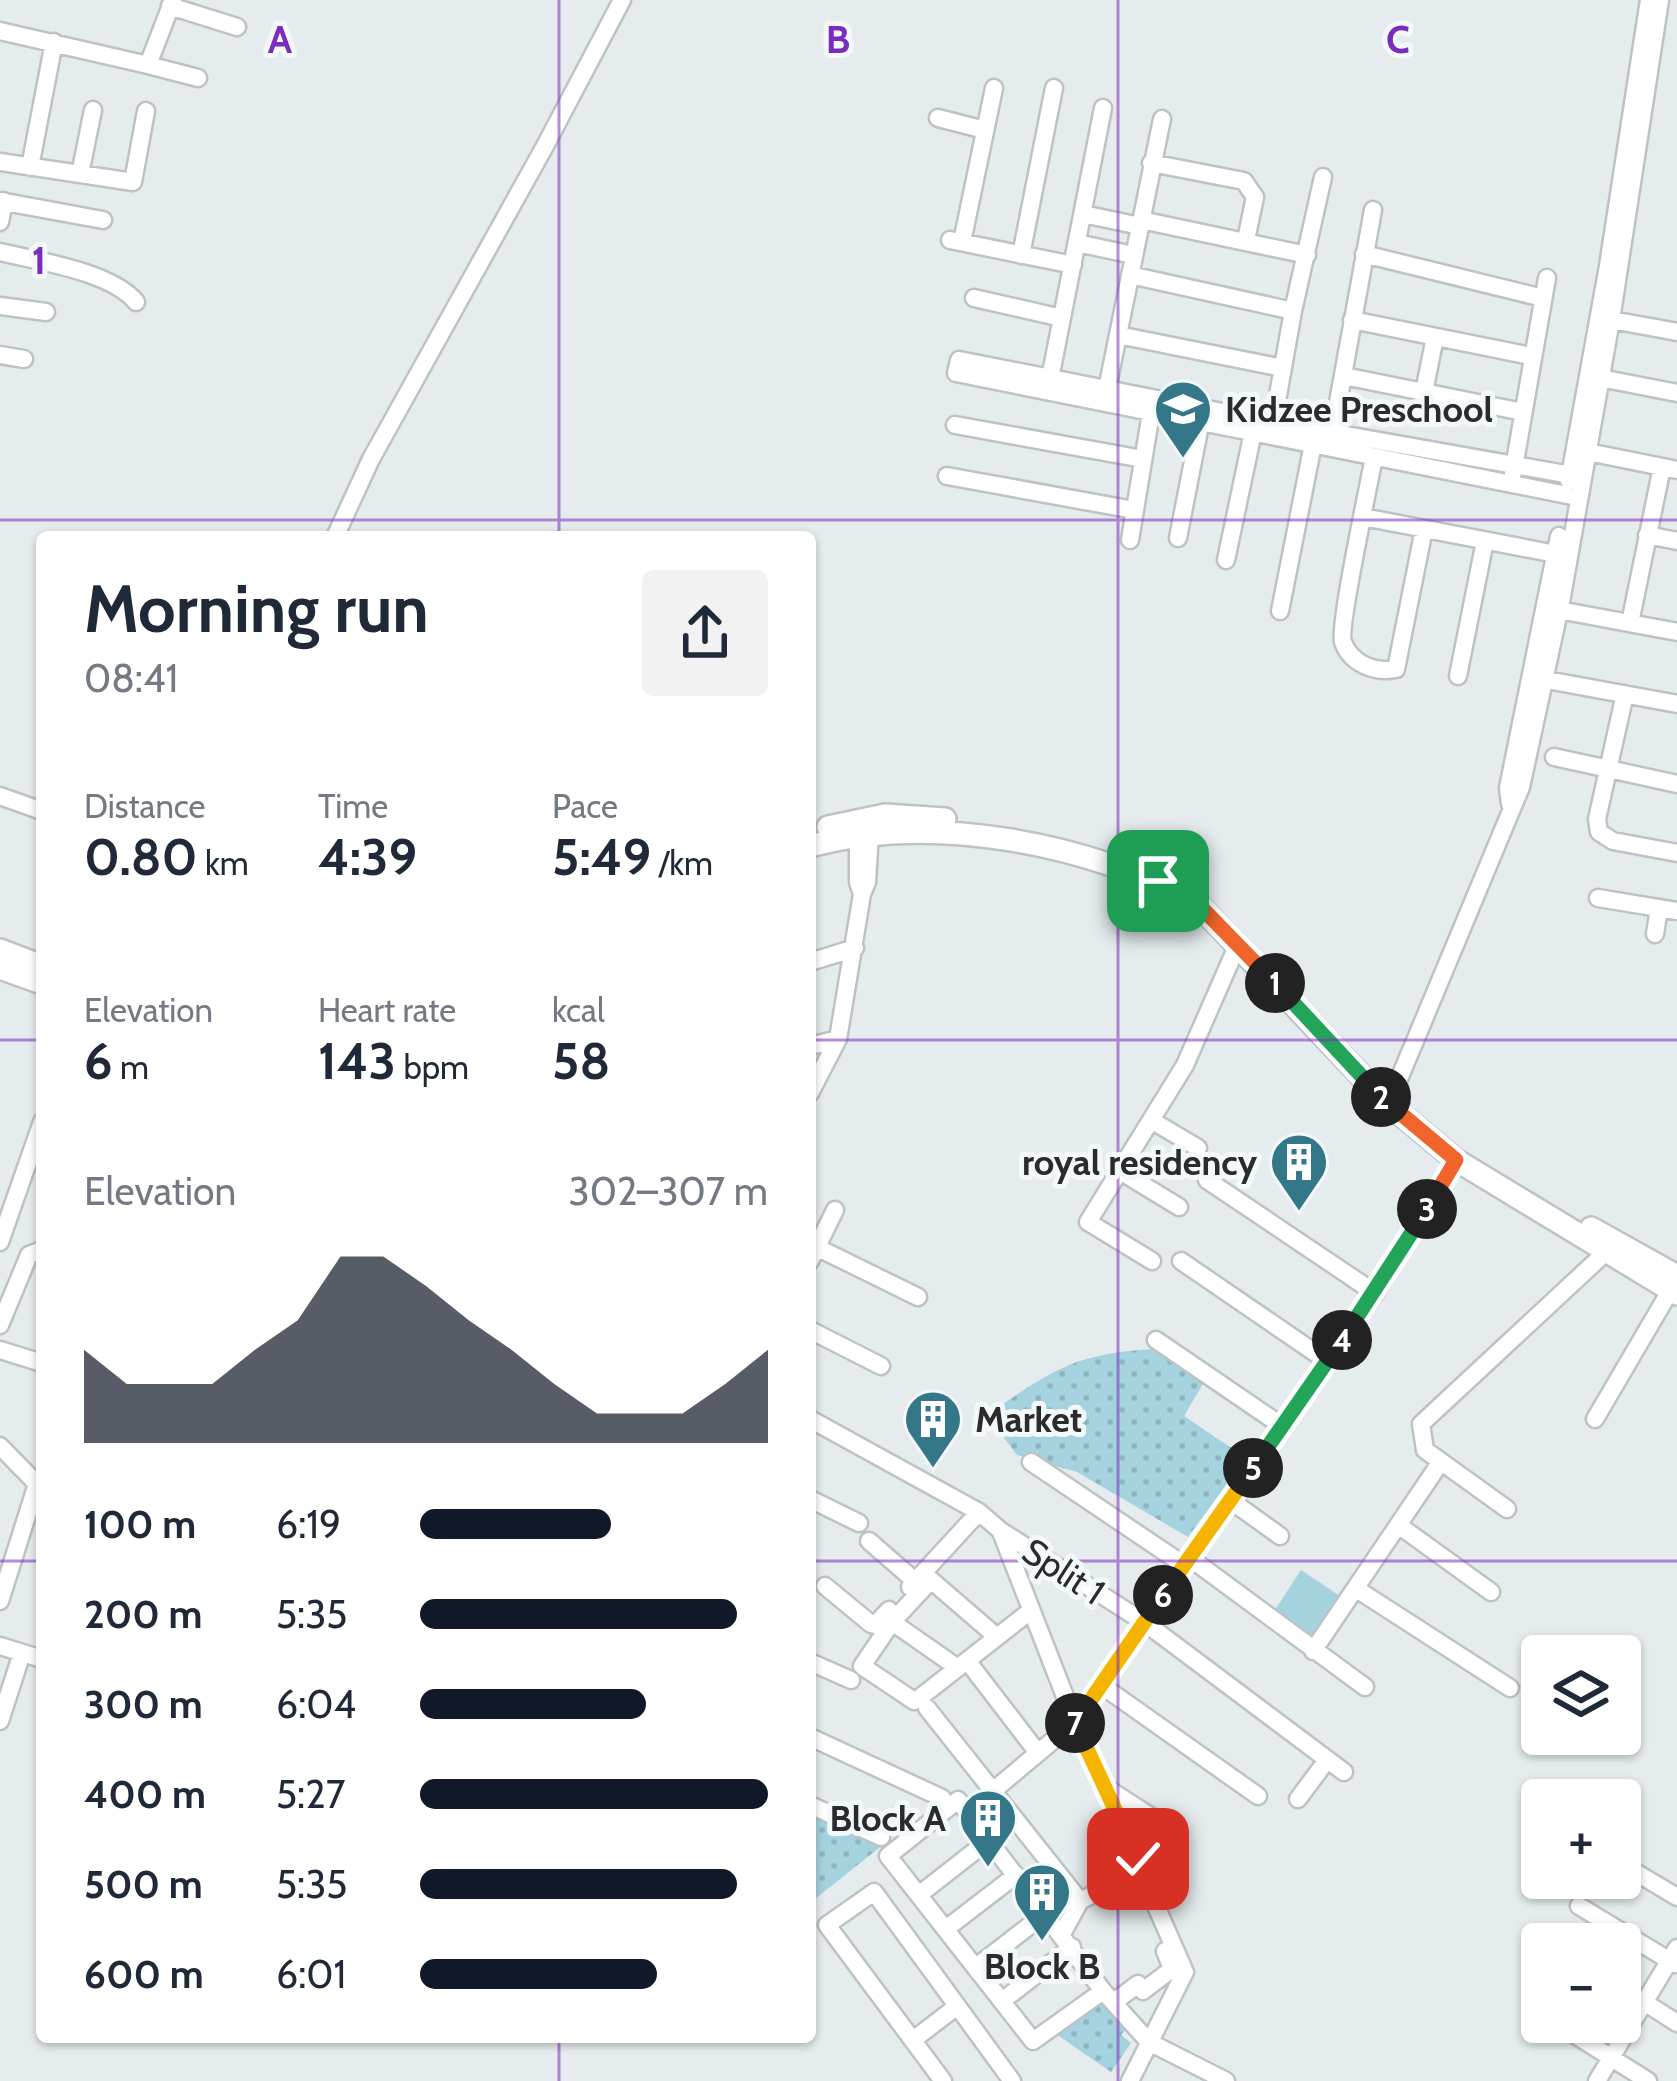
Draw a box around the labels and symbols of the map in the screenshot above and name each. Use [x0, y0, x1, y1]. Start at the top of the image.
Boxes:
text: A [268, 15, 293, 63]
text: B [826, 15, 850, 63]
text: C [1386, 15, 1410, 63]
text: 1 [32, 236, 46, 284]
school or university icon: Kidzee Preschool [1152, 378, 1214, 460]
place label: Kidzee Preschool [1225, 387, 1493, 431]
pin [1107, 830, 1209, 932]
pin: 1 [1245, 953, 1305, 1013]
pin: 2 [1351, 1067, 1411, 1127]
building icon: royal residency [1268, 1131, 1330, 1213]
place label: royal residency [1022, 1140, 1258, 1184]
pin: 3 [1397, 1179, 1457, 1239]
pin: 4 [1312, 1310, 1372, 1370]
building icon: Market [902, 1388, 964, 1470]
place label: Market [975, 1397, 1082, 1441]
pin: 5 [1223, 1438, 1283, 1498]
street label: Split 1 [1015, 1528, 1113, 1614]
pin: 6 [1133, 1565, 1193, 1625]
pin: 7 [1045, 1693, 1105, 1753]
building icon: Block A [957, 1787, 1019, 1869]
place label: Block A [829, 1796, 946, 1840]
pin [1087, 1808, 1189, 1910]
building icon: Block B [1011, 1861, 1073, 1943]
place label: Block B [984, 1944, 1100, 1988]

